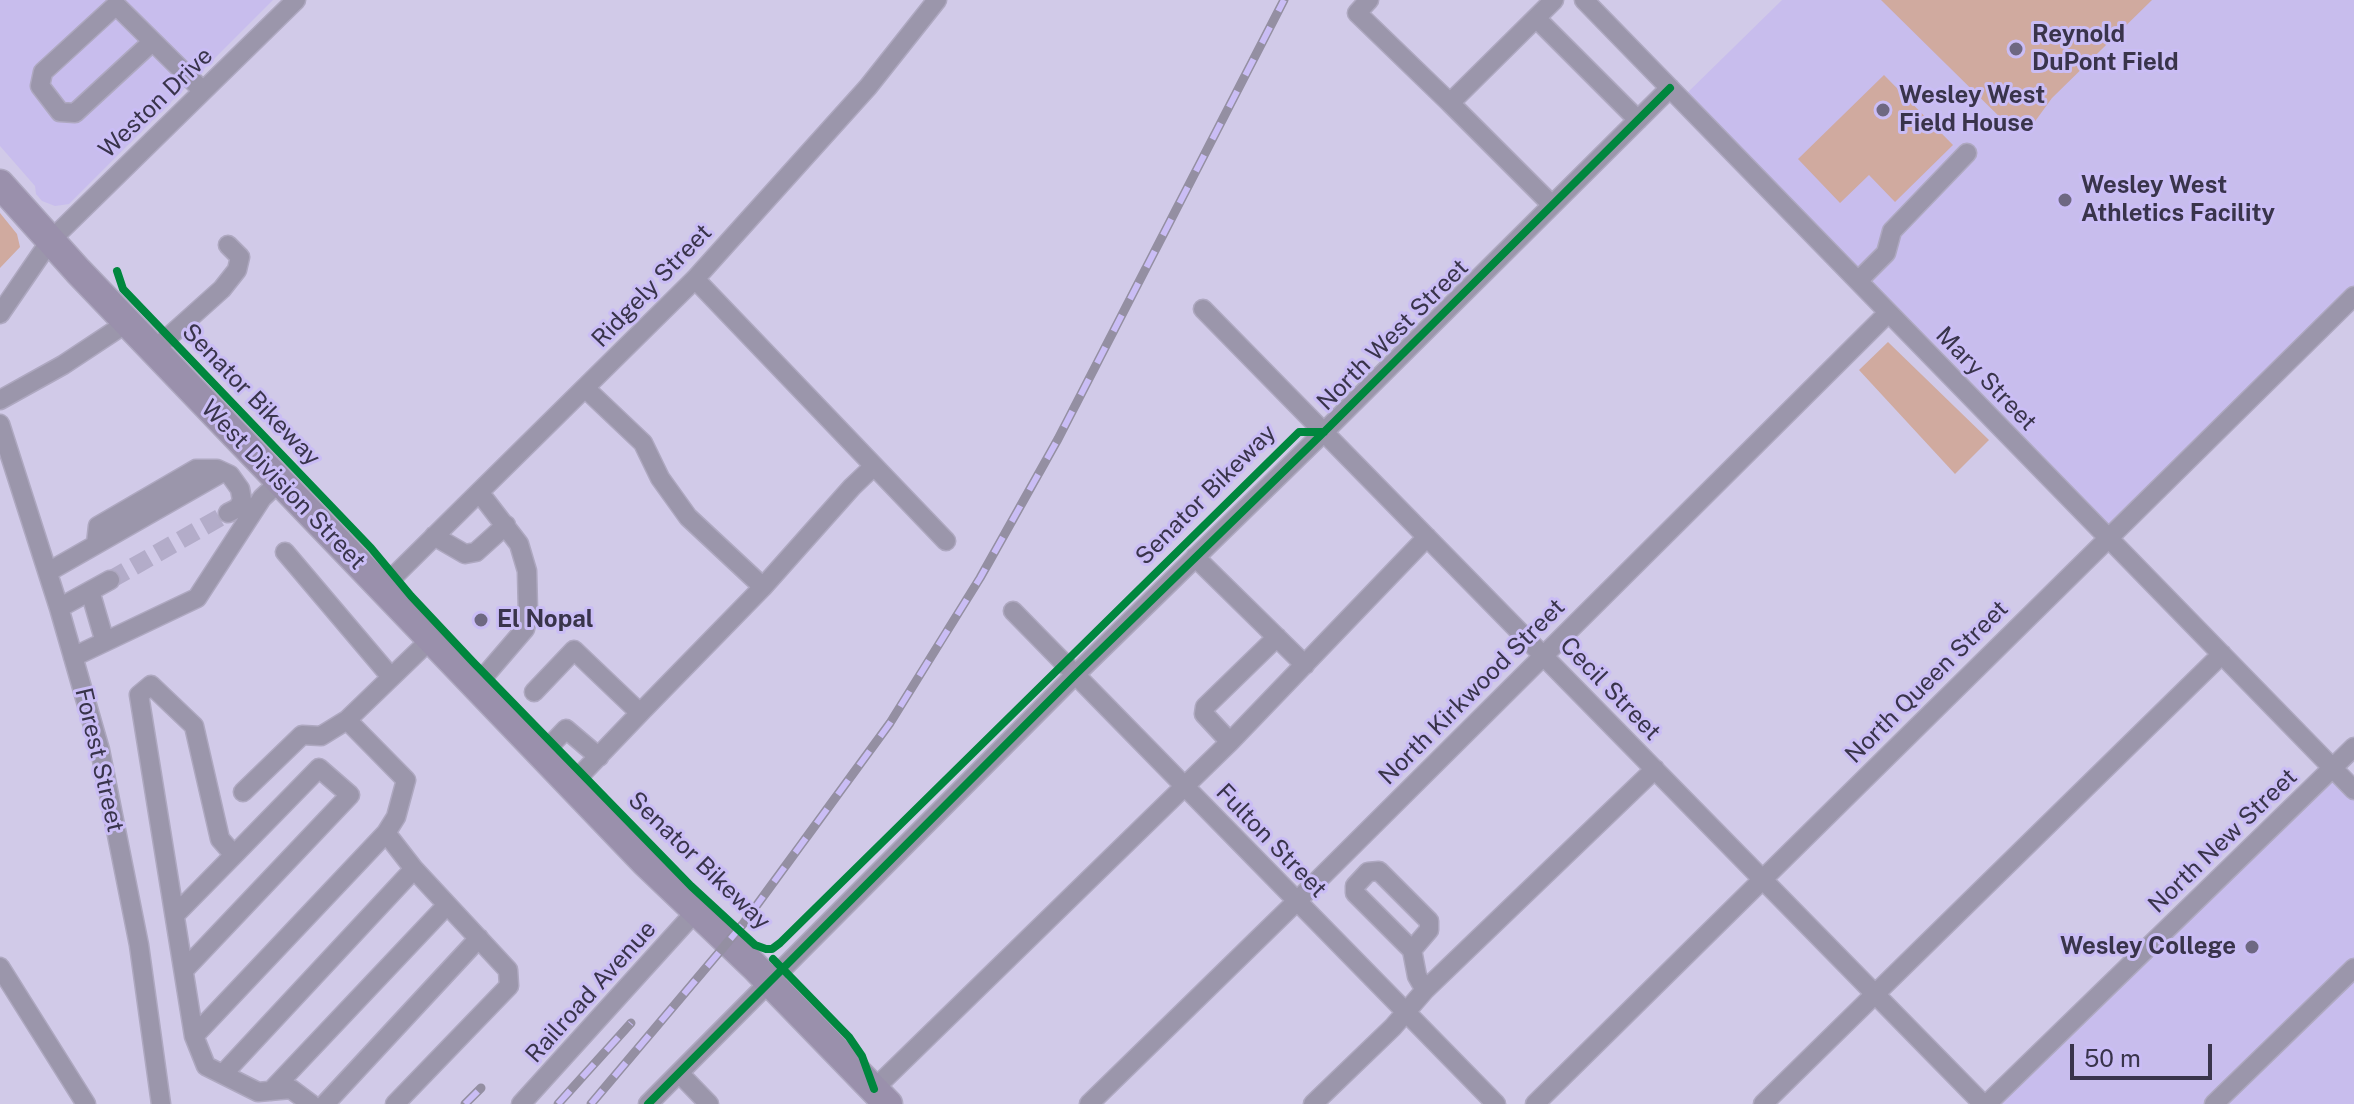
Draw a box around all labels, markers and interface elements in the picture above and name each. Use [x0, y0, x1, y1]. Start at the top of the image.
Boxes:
place label: Reynold DuPont Field [2032, 21, 2179, 77]
marker: Reynold DuPont Field [2007, 40, 2025, 58]
street label: Weston Drive [93, 42, 219, 164]
place label: Wesley West Field House [1899, 82, 2045, 138]
marker: Wesley West Field House [1874, 101, 1892, 119]
place label: Wesley West Athletics Facility [2081, 172, 2275, 228]
marker: Wesley West Athletics Facility [2056, 191, 2074, 209]
street label: Ridgely Street [586, 218, 718, 354]
street label: North West Street [1311, 253, 1475, 417]
street label: Senator Bikeway [176, 318, 326, 472]
street label: Mary Street [1929, 321, 2043, 437]
street label: West Division Street [195, 394, 371, 576]
street label: Senator Bikeway [1130, 419, 1282, 571]
street label: North Kirkwood Street [1373, 593, 1571, 791]
street label: North Queen Street [1840, 595, 2014, 769]
place label: El Nopal [497, 606, 594, 634]
marker: El Nopal [472, 611, 490, 629]
street label: Cecil Street [1554, 631, 1666, 747]
street label: Forest Street [68, 685, 130, 835]
street label: North New Street [2143, 763, 2303, 919]
street label: Fulton Street [1210, 778, 1332, 904]
street label: Senator Bikeway [622, 786, 776, 936]
street label: Railroad Avenue [520, 915, 662, 1069]
place label: Wesley College [2060, 933, 2236, 961]
marker: Wesley College [2243, 938, 2261, 956]
scale bar [2074, 1028, 2216, 1078]
text: 50 m [2084, 1044, 2141, 1072]

